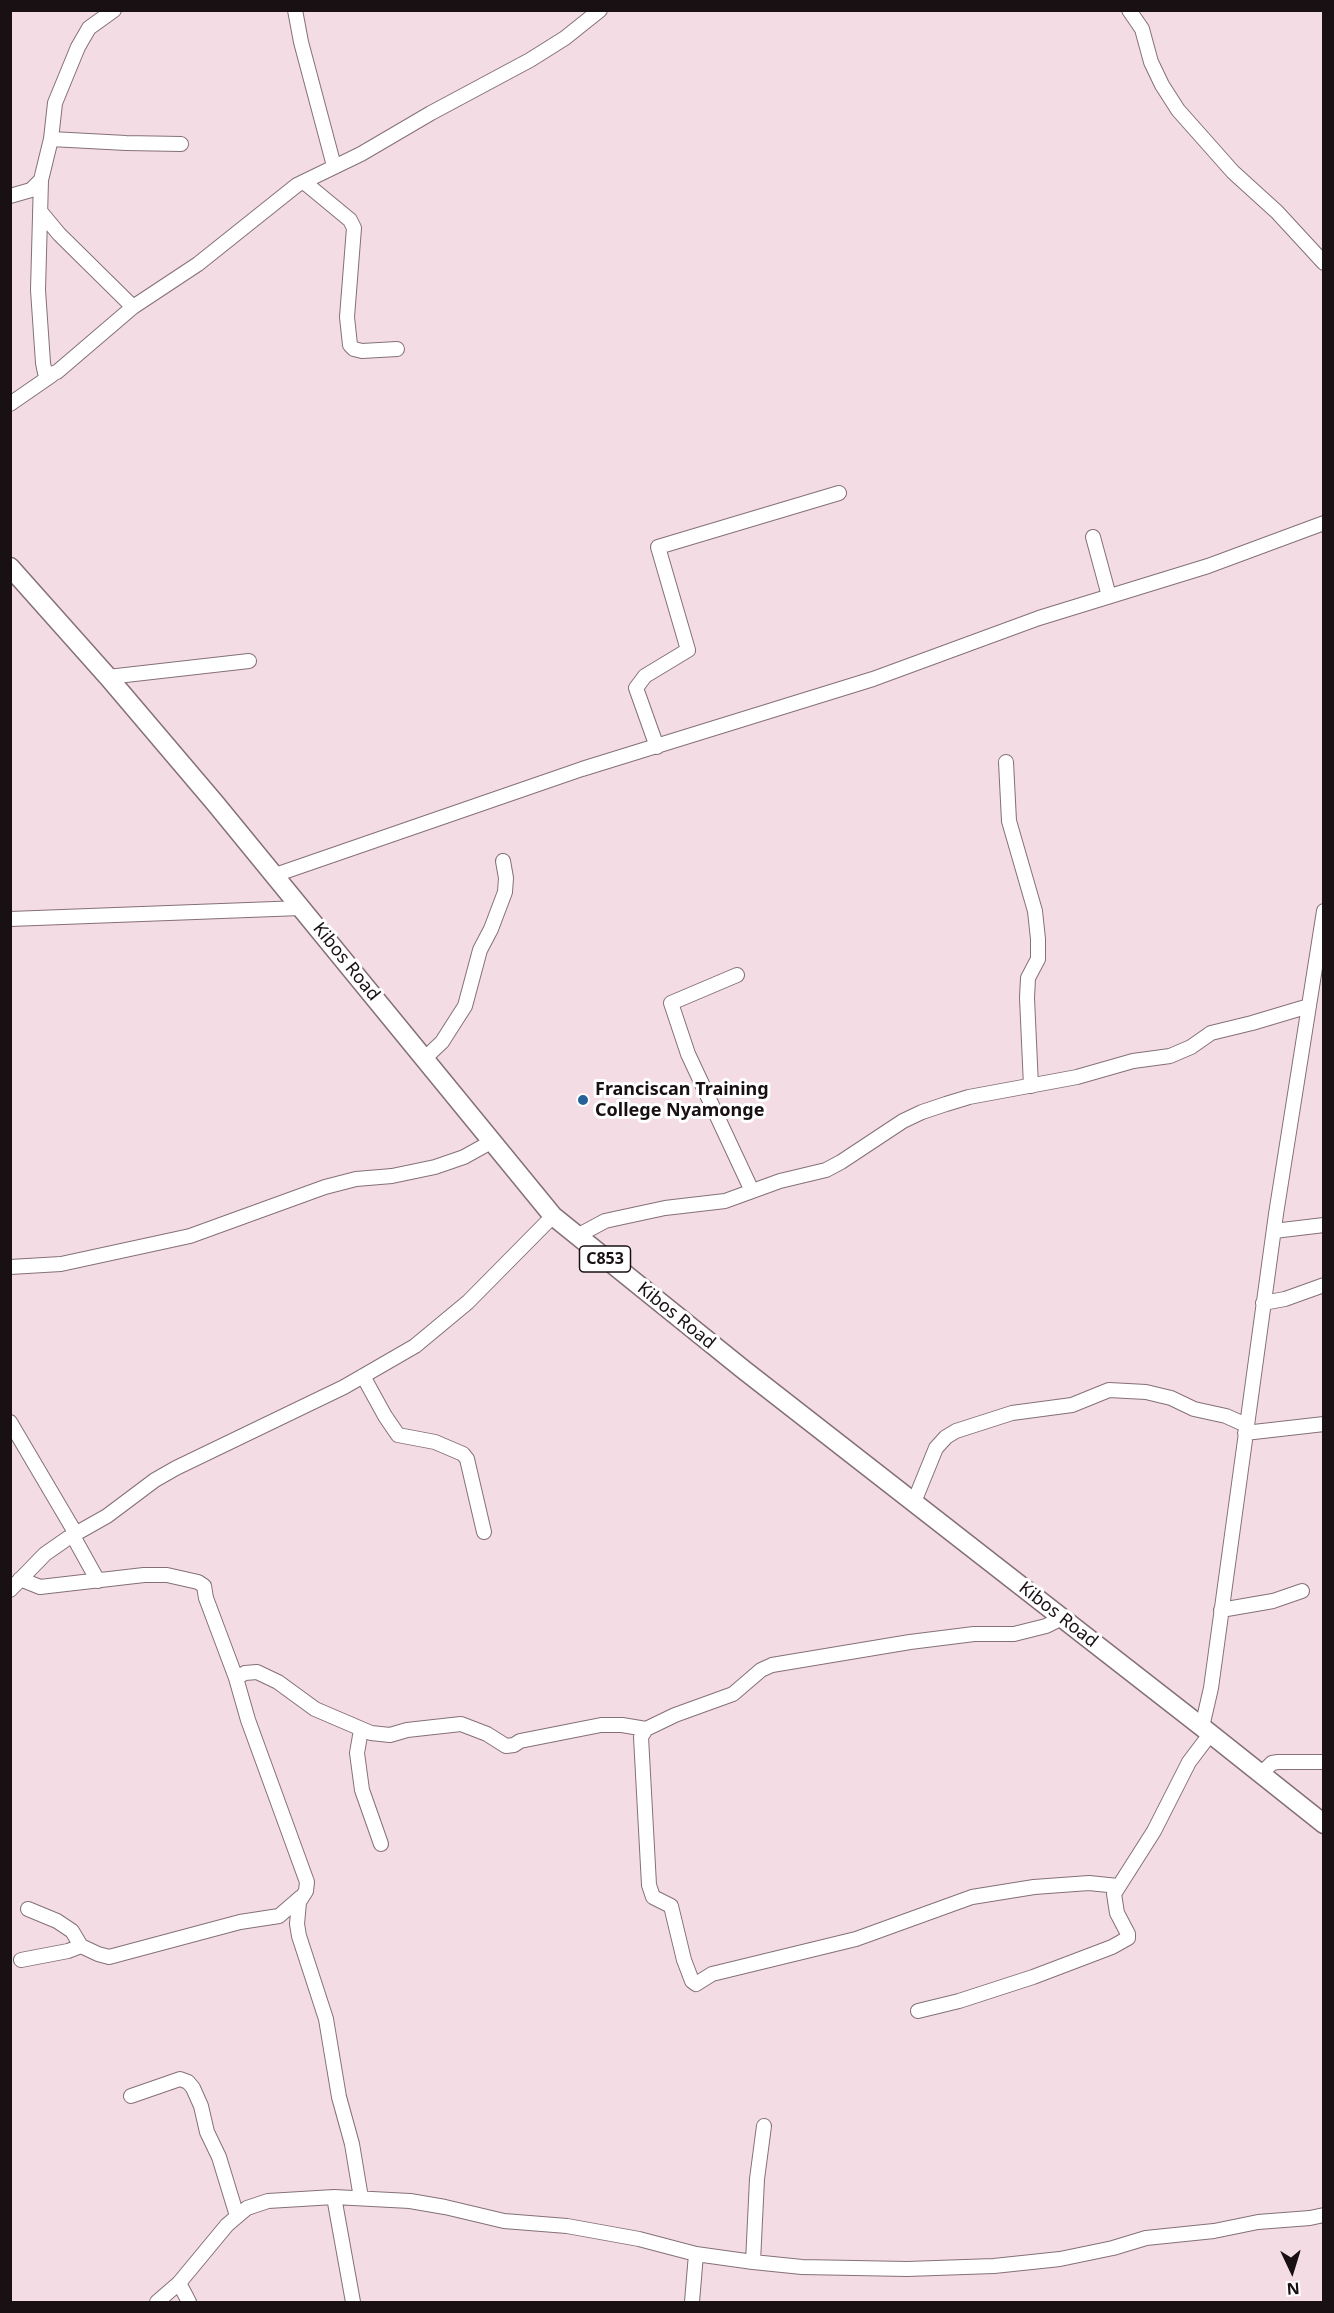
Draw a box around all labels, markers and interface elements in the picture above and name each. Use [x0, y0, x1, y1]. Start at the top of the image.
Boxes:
street label: Kibos Road [308, 919, 384, 1005]
place label: Franciscan Training College Nyamonge [595, 1079, 769, 1122]
marker: Franciscan Training College Nyamonge [576, 1093, 590, 1107]
road number: C853 [580, 1246, 630, 1272]
street label: Kibos Road [633, 1278, 719, 1354]
street label: Kibos Road [1014, 1577, 1102, 1653]
north arrow [1262, 2241, 1322, 2301]
text: N [1286, 2278, 1301, 2300]

